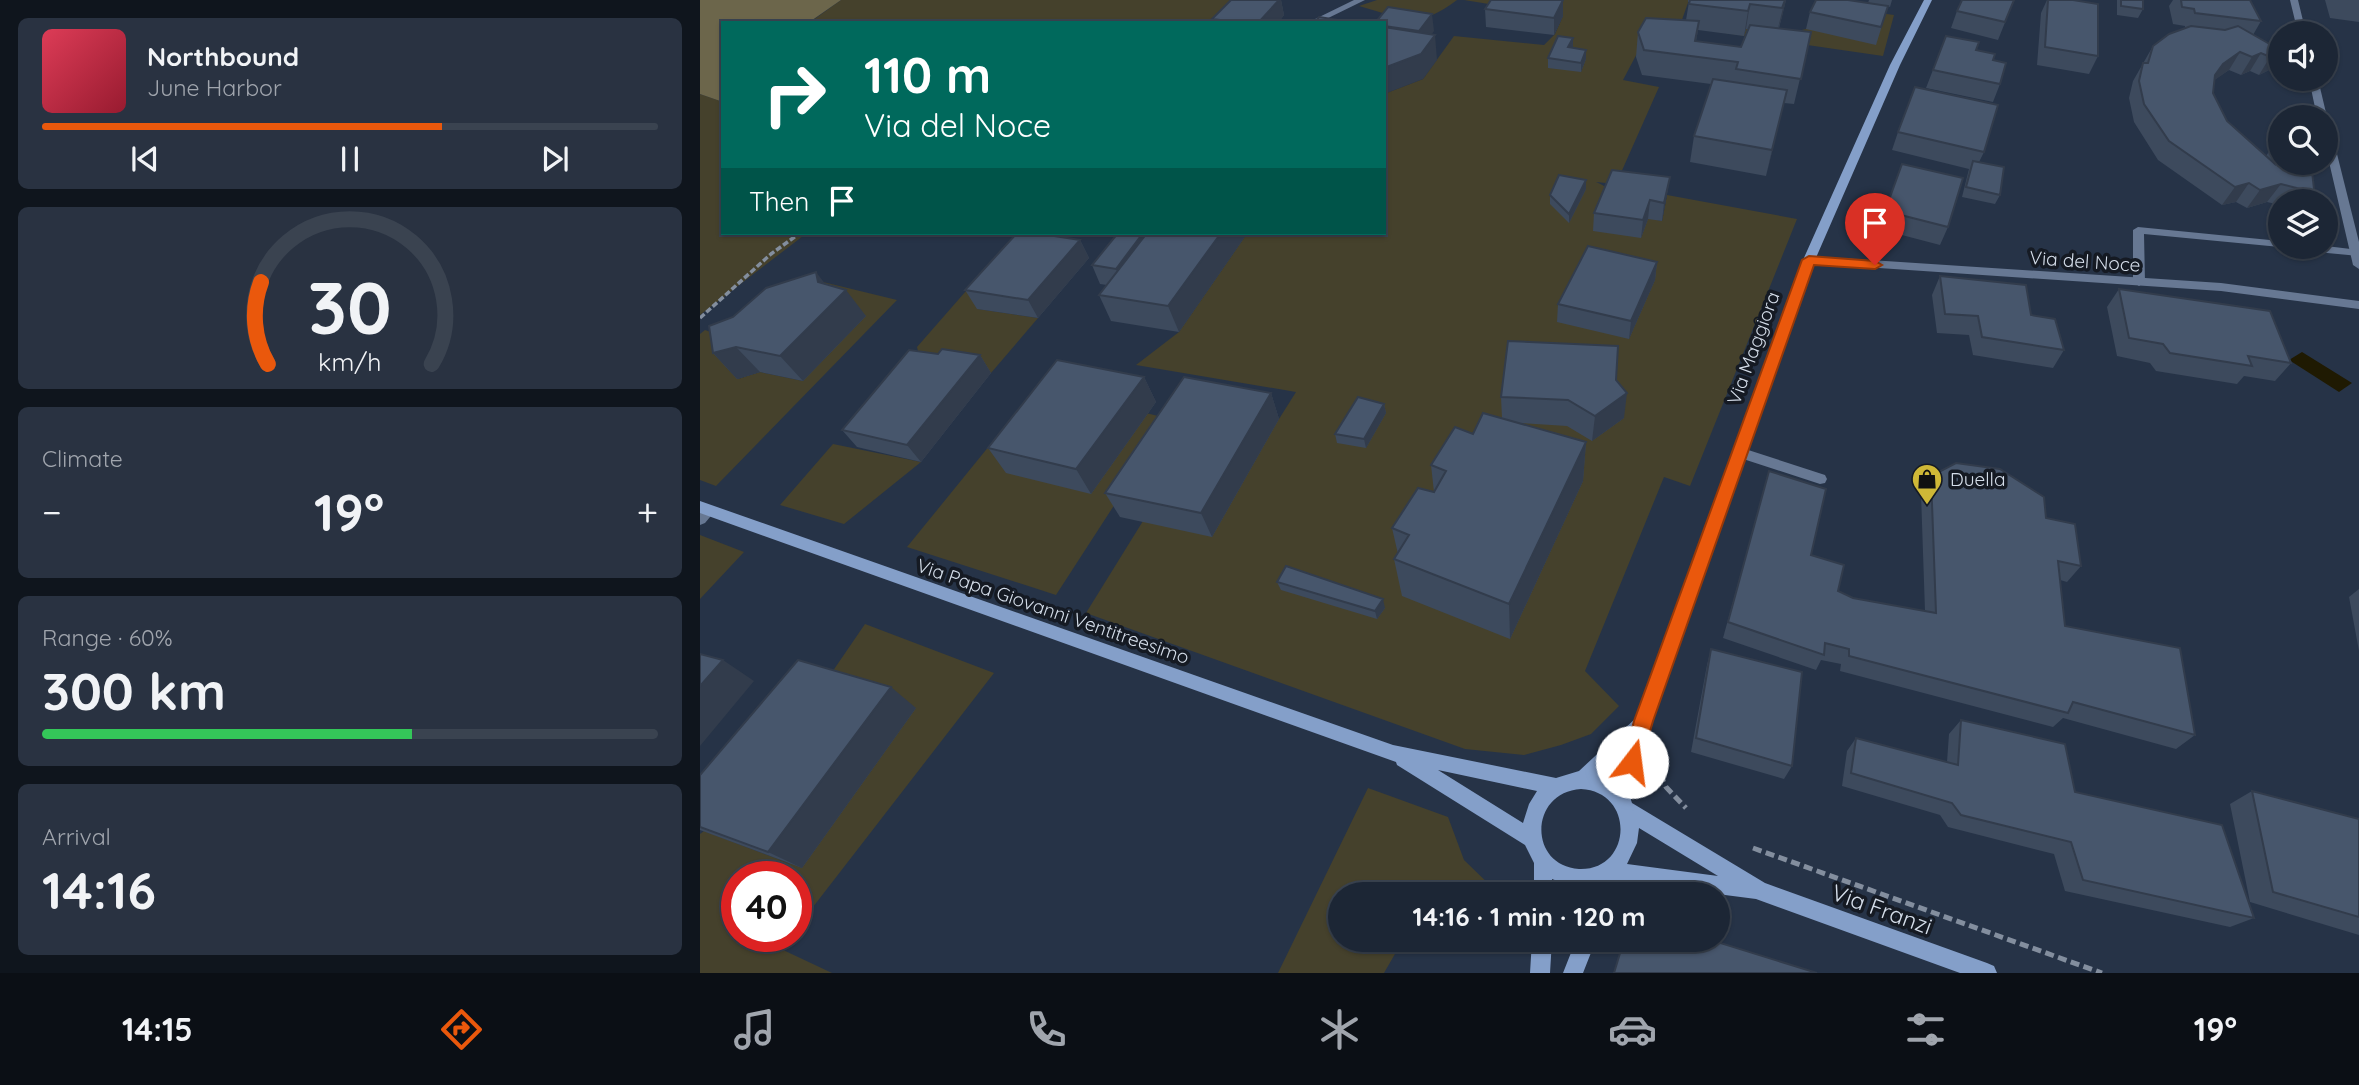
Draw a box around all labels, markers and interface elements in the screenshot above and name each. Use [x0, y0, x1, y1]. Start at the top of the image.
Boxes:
map controls [2268, 21, 2338, 259]
button: sound [2268, 21, 2338, 91]
text: Northbound [147, 40, 299, 73]
text: 110 m [864, 44, 991, 105]
icon: right [749, 49, 840, 140]
text: June Harbor [147, 73, 282, 102]
text: Via del Noce [864, 105, 1051, 145]
button: search [2268, 105, 2338, 175]
icon: previous [126, 140, 164, 178]
icon: pause [331, 140, 369, 178]
icon: next [536, 140, 574, 178]
icon: arrive [823, 182, 861, 220]
text: Then [749, 185, 809, 218]
button: layers [2268, 189, 2338, 259]
pin [1845, 193, 1905, 265]
icon: arrive [1856, 204, 1894, 242]
street label: Via del Noce [2029, 245, 2141, 277]
text: 30 [308, 261, 392, 352]
street label: Via Maggiora [1721, 288, 1785, 408]
text: km/h [318, 346, 382, 377]
text: Climate [42, 444, 123, 473]
shop icon: Duella [1910, 462, 1944, 506]
place label: Duella [1950, 467, 2005, 491]
text: 19° [314, 479, 384, 544]
text: − [42, 488, 62, 536]
text: + [637, 488, 658, 536]
street label: Via Papa Giovanni Ventitreesimo [914, 553, 1192, 669]
text: Range · 60% [42, 623, 173, 652]
text: 300 km [42, 658, 226, 723]
position arrow [1595, 725, 1669, 799]
text: Arrival [42, 822, 111, 851]
text: 14:16 [42, 857, 156, 922]
speed limit sign: 40 [721, 861, 812, 952]
street label: Via Franzi [1828, 877, 1936, 941]
text: 14:16 · 1 min · 120 m [1413, 900, 1645, 933]
icon: directions [437, 1005, 486, 1054]
icon: music [730, 1005, 779, 1054]
icon: phone [1022, 1005, 1071, 1054]
icon: climate [1315, 1005, 1364, 1054]
icon: car [1608, 1005, 1657, 1054]
icon: filters [1901, 1005, 1950, 1054]
text: 14:15 [122, 1009, 193, 1049]
text: 19° [2194, 1009, 2237, 1049]

